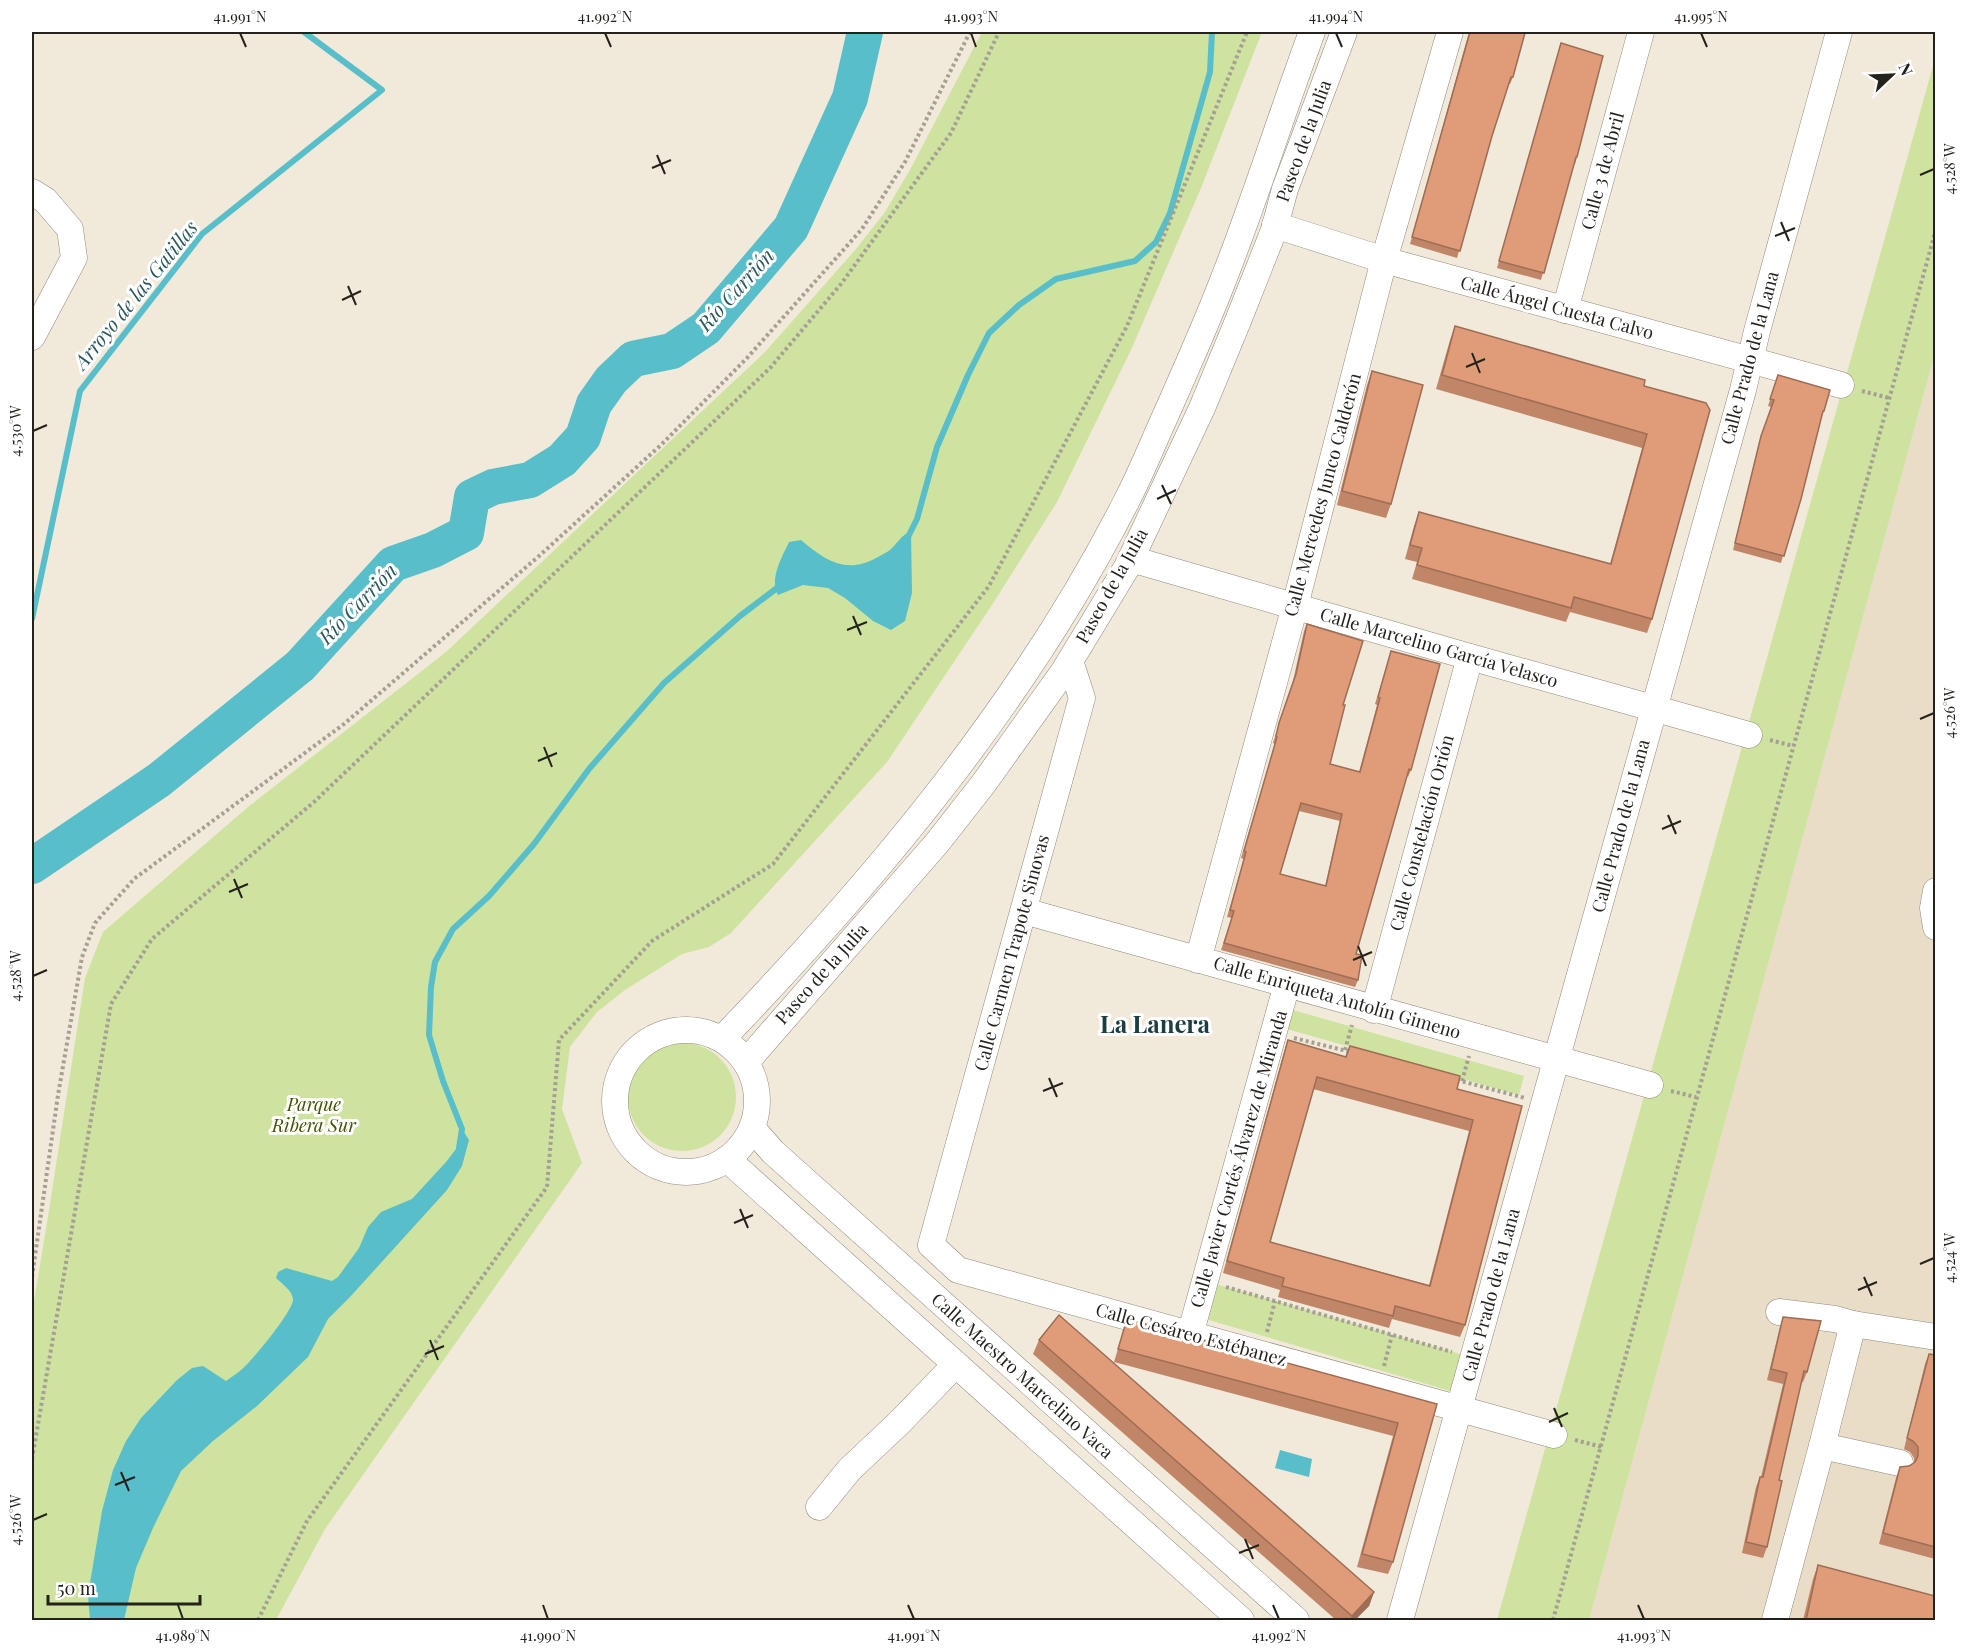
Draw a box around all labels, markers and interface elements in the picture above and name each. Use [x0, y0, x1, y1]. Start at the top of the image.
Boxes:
text: 41.991°N [214, 6, 267, 26]
text: 41.992°N [578, 6, 633, 26]
text: 41.993°N [944, 6, 998, 26]
text: 41.994°N [1309, 6, 1364, 26]
text: 41.995°N [1674, 6, 1728, 26]
north arrow [1862, 45, 1922, 105]
text: N [1894, 60, 1918, 79]
street label: Paseo de la Julia [1270, 76, 1336, 205]
street label: Calle 3 de Abril [1575, 109, 1629, 232]
text: 4.528°W [1939, 143, 1959, 194]
water label: Arroyo de las Gatillas [65, 214, 203, 375]
water label: Río Carrión [690, 242, 779, 337]
street label: Calle Prado de la Lana [1714, 268, 1784, 447]
street label: Calle Ángel Cuesta Calvo [1458, 270, 1657, 344]
street label: Calle Mercedes Junco Calderón [1278, 370, 1366, 619]
text: 4.530°W [5, 405, 25, 457]
street label: Paseo de la Julia [1070, 524, 1153, 647]
water label: Río Carrión [311, 557, 402, 650]
street label: Calle Marcelino García Velasco [1317, 602, 1561, 693]
text: 4.526°W [1939, 687, 1959, 738]
street label: Calle Constelación Orión [1383, 732, 1459, 933]
street label: Calle Prado de la Lana [1585, 736, 1655, 915]
street label: Calle Carmen Trapote Sinovas [968, 832, 1054, 1074]
street label: Paseo de la Julia [769, 918, 873, 1029]
text: 4.528°W [5, 950, 25, 1001]
street label: Calle Enriqueta Antolín Gimeno [1211, 950, 1464, 1044]
district label: La Lanera [1100, 1007, 1211, 1039]
street label: Calle Javier Cortés Álvarez de Miranda [1184, 1007, 1292, 1310]
park label: Parque Ribera Sur [271, 1092, 357, 1137]
street label: Calle Prado de la Lana [1455, 1205, 1525, 1384]
text: 4.524°W [1939, 1232, 1959, 1283]
street label: Calle Maestro Marcelino Vaca [927, 1287, 1119, 1463]
street label: Calle Cesáreo Estébanez [1093, 1297, 1289, 1371]
text: 4.526°W [5, 1494, 25, 1545]
scale bar [48, 1568, 200, 1606]
text: 50 m [57, 1576, 96, 1600]
text: 41.989°N [156, 1625, 211, 1645]
text: 41.990°N [520, 1625, 576, 1645]
text: 41.991°N [888, 1625, 941, 1645]
text: 41.992°N [1252, 1625, 1307, 1645]
text: 41.993°N [1617, 1625, 1671, 1645]

